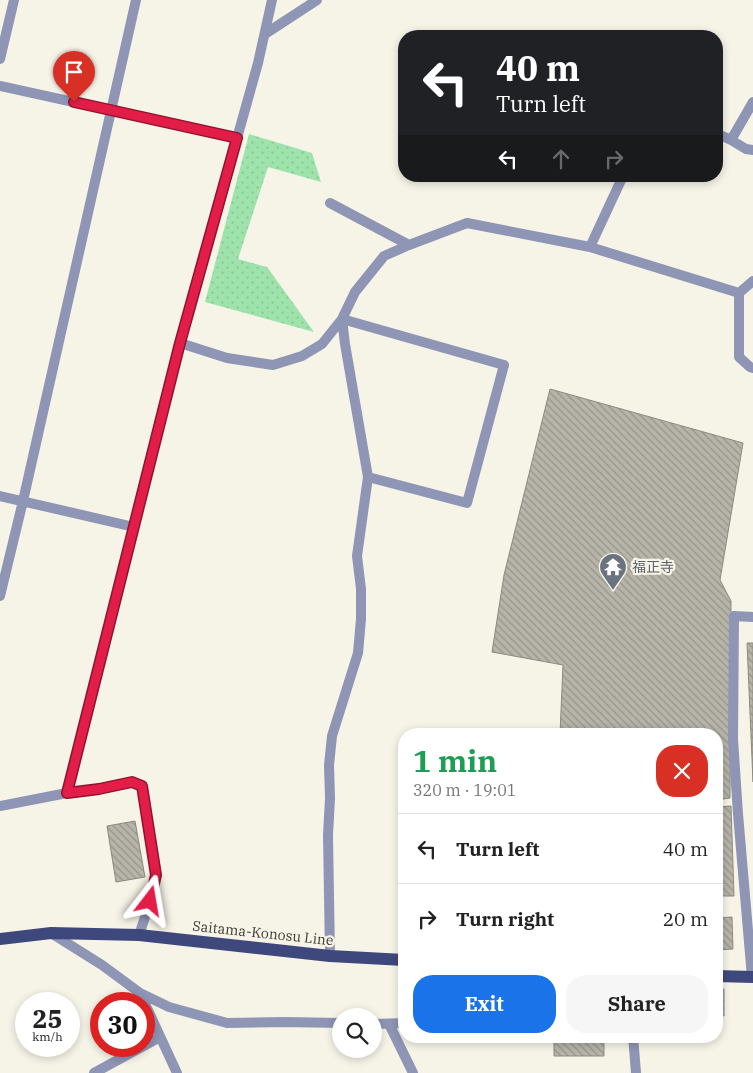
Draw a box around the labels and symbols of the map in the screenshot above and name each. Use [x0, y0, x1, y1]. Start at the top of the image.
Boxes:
pin [53, 51, 95, 102]
temple icon: 福正寺 [598, 552, 628, 591]
place label: 福正寺 [632, 558, 674, 576]
position arrow [123, 874, 175, 926]
street label: Saitama-Konosu Line [192, 917, 334, 949]
speed limit sign: 30 [90, 992, 155, 1057]

